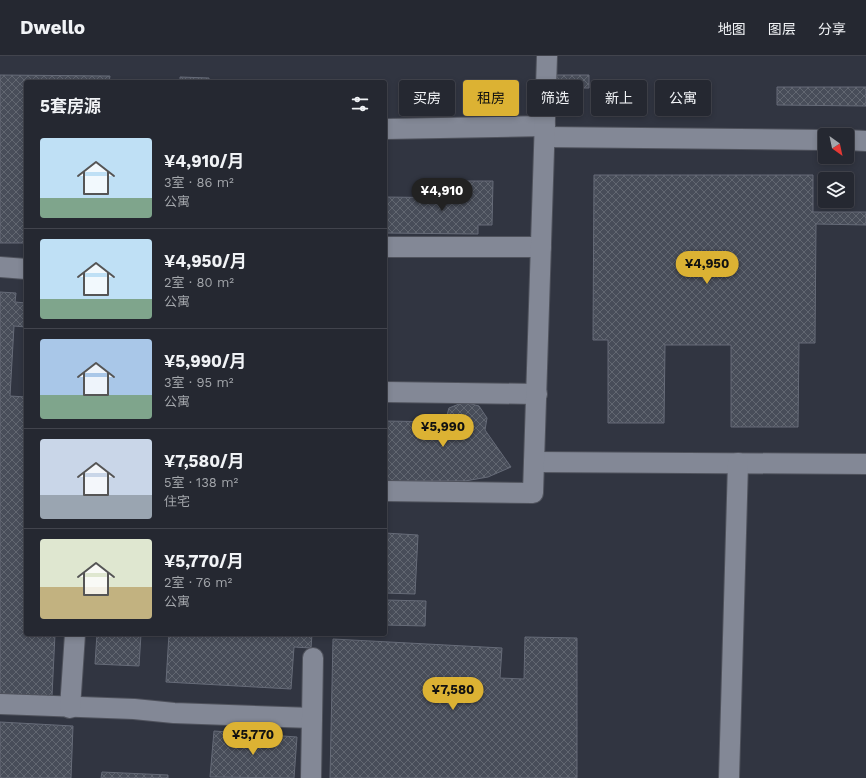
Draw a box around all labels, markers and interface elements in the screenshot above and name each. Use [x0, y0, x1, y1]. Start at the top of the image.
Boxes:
text: Dwello [20, 16, 85, 39]
text: 地图 [718, 21, 746, 37]
text: 图层 [768, 21, 796, 37]
text: 分享 [818, 21, 846, 37]
chip: 买房 [399, 80, 455, 116]
chip: 租房 [463, 80, 519, 116]
chip: 筛选 [527, 80, 583, 116]
chip: 新上 [591, 80, 647, 116]
chip: 公寓 [655, 80, 711, 116]
icon: filters [349, 93, 371, 115]
text: 5套房源 [40, 96, 101, 116]
north arrow [818, 128, 854, 164]
map controls [818, 128, 854, 208]
text: ¥4,910/月 [164, 151, 244, 171]
icon: home [72, 154, 120, 202]
button: layers [818, 172, 854, 208]
text: 3室 · 86 m² [164, 175, 234, 190]
pin: ¥4,910 [409, 178, 475, 212]
text: ¥4,910 [421, 183, 463, 198]
text: 公寓 [164, 194, 190, 209]
text: ¥4,950/月 [164, 251, 247, 271]
pin: ¥4,950 [674, 251, 740, 285]
icon: home [72, 255, 120, 303]
text: ¥4,950 [685, 256, 729, 271]
text: 2室 · 80 m² [164, 275, 234, 290]
text: 公寓 [164, 294, 190, 309]
text: ¥5,990/月 [164, 351, 247, 371]
icon: home [72, 355, 120, 403]
text: 3室 · 95 m² [164, 375, 234, 390]
text: 公寓 [164, 394, 190, 409]
pin: ¥5,990 [410, 414, 476, 448]
text: ¥5,990 [421, 419, 465, 434]
text: ¥7,580/月 [164, 451, 245, 471]
icon: home [72, 455, 120, 503]
text: 5室 · 138 m² [164, 475, 238, 490]
text: 住宅 [164, 494, 190, 509]
text: ¥5,770/月 [164, 551, 244, 571]
icon: home [72, 555, 120, 603]
text: 2室 · 76 m² [164, 575, 232, 590]
text: 公寓 [164, 594, 190, 609]
pin: ¥7,580 [420, 677, 486, 711]
text: ¥7,580 [432, 682, 474, 697]
pin: ¥5,770 [220, 722, 286, 756]
text: ¥5,770 [232, 727, 274, 742]

